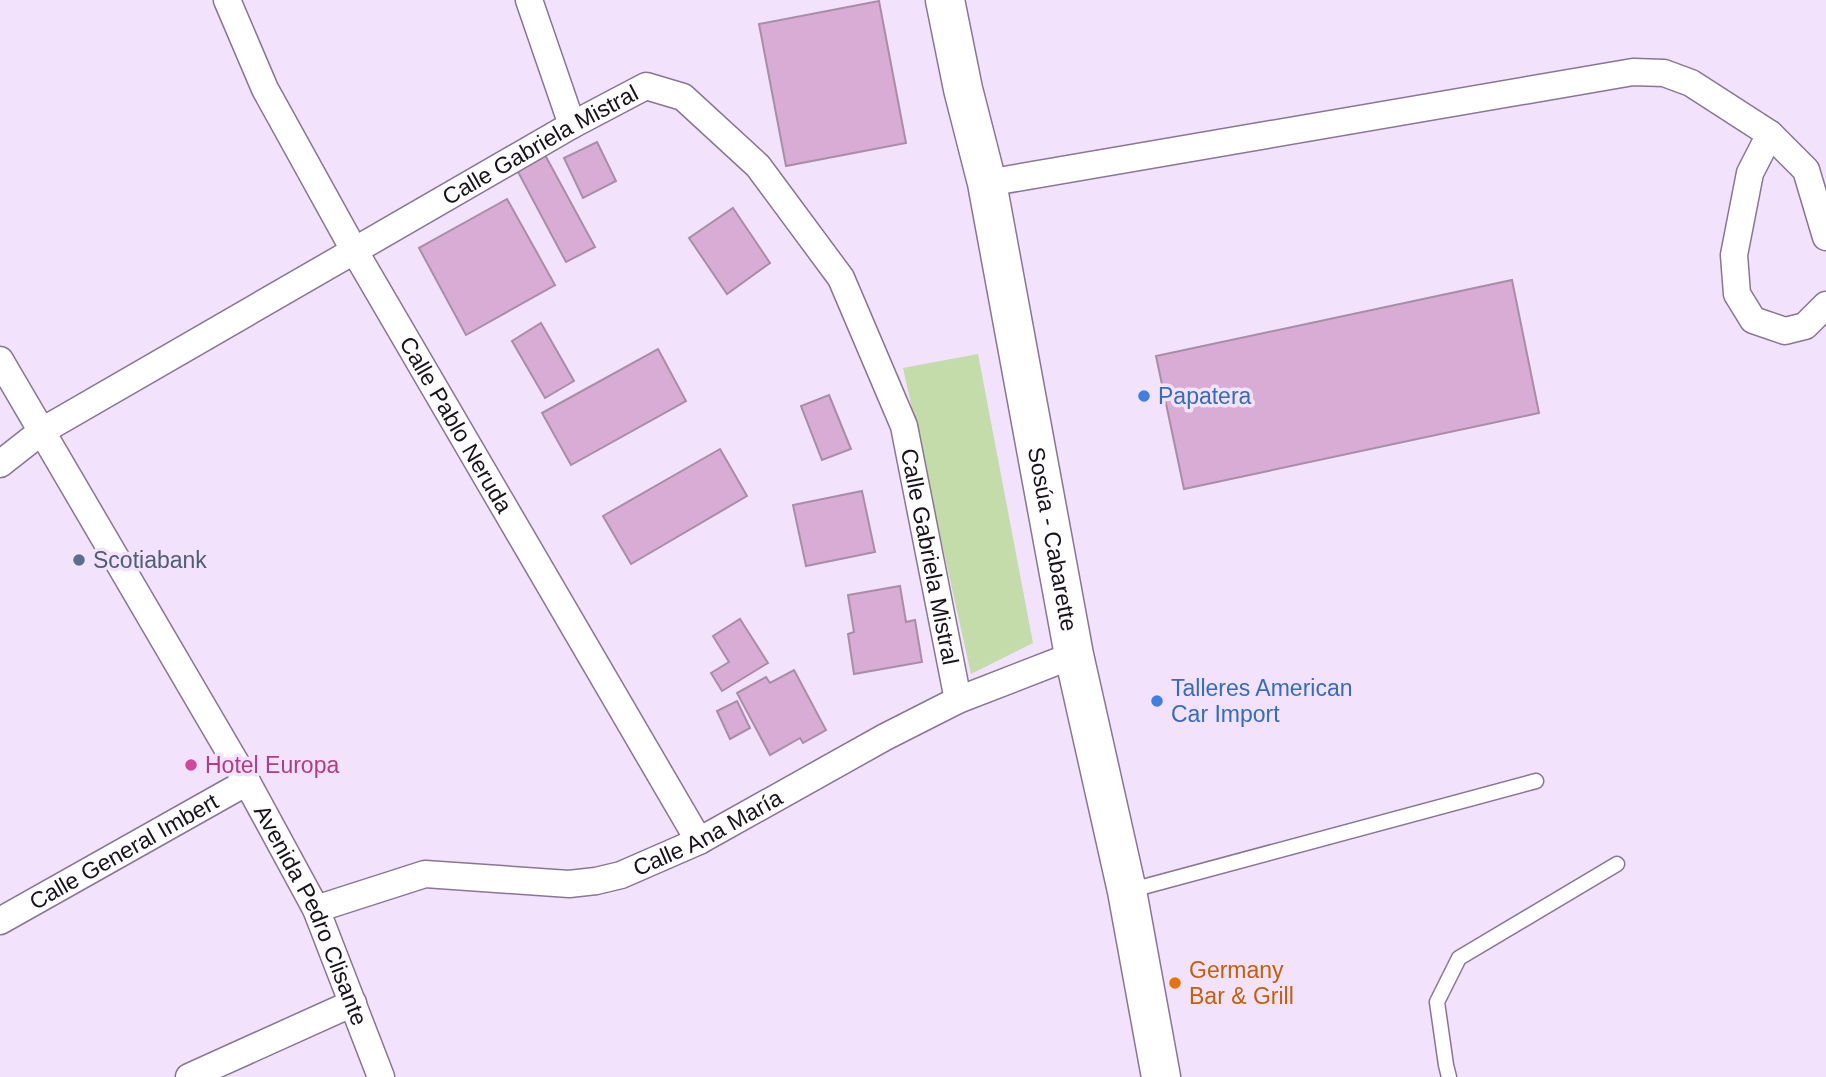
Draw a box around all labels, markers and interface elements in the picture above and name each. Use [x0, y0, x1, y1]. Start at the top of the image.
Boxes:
street label: Calle Gabriela Mistral [438, 80, 642, 210]
street label: Calle Pablo Neruda [394, 332, 518, 518]
place label: Papatera [1158, 383, 1252, 409]
marker: Papatera [1136, 388, 1152, 404]
street label: Sosúa - Cabarette [1023, 445, 1082, 633]
street label: Calle Gabriela Mistral [896, 446, 964, 667]
place label: Scotiabank [93, 547, 207, 573]
marker: Scotiabank [71, 552, 87, 568]
place label: Talleres American Car Import [1171, 675, 1353, 727]
marker: Talleres American Car Import [1149, 693, 1165, 709]
place label: Hotel Europa [205, 752, 339, 778]
marker: Hotel Europa [183, 757, 199, 773]
street label: Calle Ana María [629, 784, 787, 881]
street label: Calle General Imbert [25, 788, 223, 915]
street label: Avenida Pedro Clisante [249, 800, 373, 1029]
place label: Germany Bar & Grill [1189, 957, 1294, 1009]
marker: Germany Bar & Grill [1167, 975, 1183, 991]

